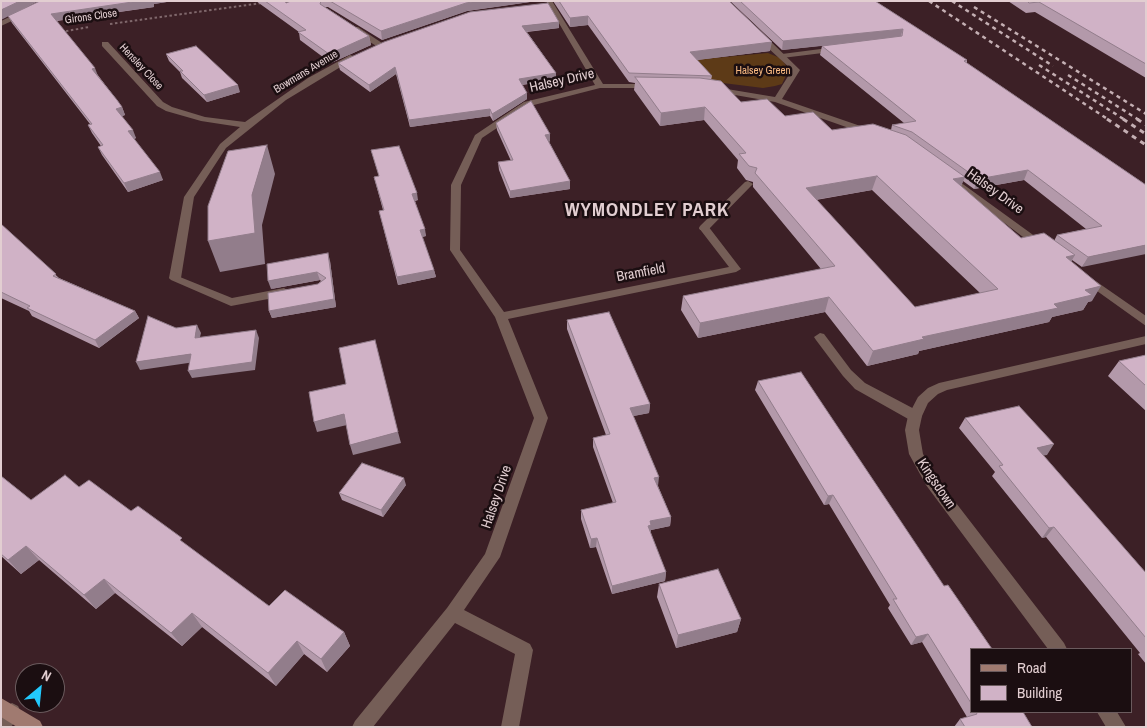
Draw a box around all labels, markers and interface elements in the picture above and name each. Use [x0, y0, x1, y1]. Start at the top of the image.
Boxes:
street label: Girons Close [64, 7, 118, 27]
street label: Hensley Close [116, 41, 166, 93]
street label: Bowmans Avenue [272, 48, 340, 96]
park label: Halsey Green [735, 64, 791, 78]
street label: Halsey Drive [528, 65, 596, 97]
street label: Halsey Drive [963, 166, 1027, 218]
district label: WYMONDLEY PARK [563, 200, 731, 222]
street label: Bramfield [615, 260, 667, 286]
street label: Kingsdown [913, 456, 959, 512]
street label: Halsey Drive [478, 463, 516, 531]
legend [970, 648, 1132, 713]
text: Road [1017, 657, 1046, 678]
north arrow [15, 663, 65, 713]
text: N [39, 666, 54, 686]
text: Building [1017, 682, 1062, 703]

